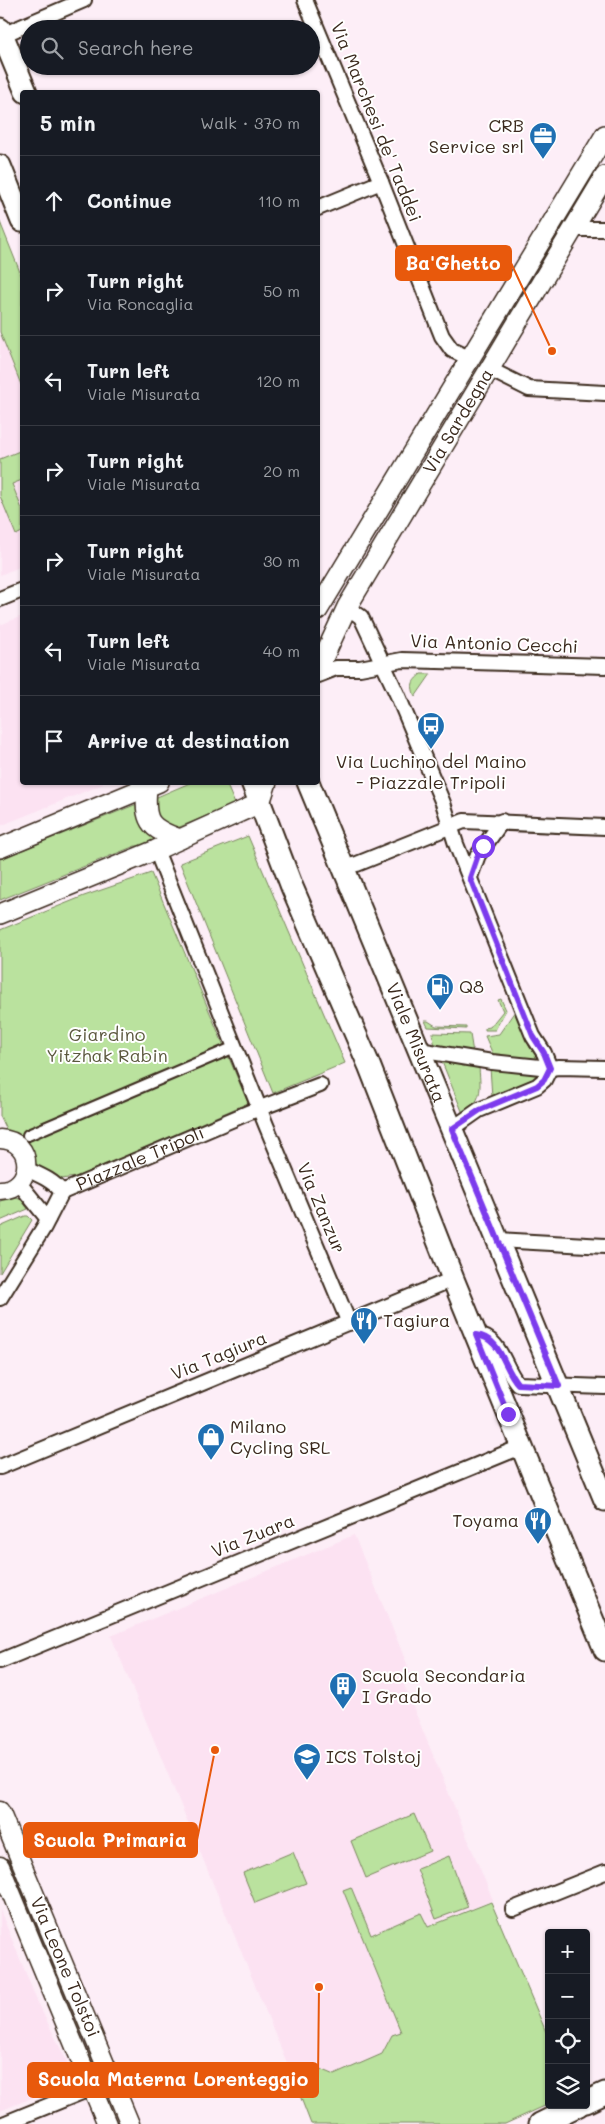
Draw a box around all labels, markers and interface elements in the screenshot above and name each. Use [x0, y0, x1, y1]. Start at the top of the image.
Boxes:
street label: Via Marchesi de' Taddei [326, 18, 428, 225]
search box [20, 20, 320, 75]
icon: search [38, 34, 66, 62]
text: Search here [78, 35, 194, 60]
text: 5 min [40, 109, 96, 136]
text: Walk · 370 m [200, 112, 300, 133]
place label: CRB Service srl [429, 113, 524, 158]
office icon: CRB Service srl [528, 121, 558, 160]
icon: ahead [40, 187, 68, 215]
text: Continue [87, 188, 172, 213]
text: 110 m [258, 190, 300, 211]
callout: Ba'Ghetto [396, 246, 511, 280]
text: Ba'Ghetto [406, 250, 500, 275]
text: Turn right [87, 268, 184, 293]
icon: right [40, 277, 68, 305]
text: 50 m [263, 280, 300, 301]
text: Via Roncaglia [87, 293, 193, 314]
text: Turn left [87, 358, 170, 383]
street label: Via Sardegna [417, 364, 498, 478]
icon: left [40, 367, 68, 395]
text: 120 m [256, 370, 300, 391]
text: Viale Misurata [87, 383, 200, 404]
text: Turn right [87, 448, 184, 473]
icon: right [40, 457, 68, 485]
text: 20 m [263, 460, 300, 481]
text: Viale Misurata [87, 473, 200, 494]
text: Turn right [87, 538, 184, 563]
icon: right [40, 547, 68, 575]
text: 30 m [263, 550, 300, 571]
text: Viale Misurata [87, 563, 200, 584]
text: Turn left [87, 628, 170, 653]
street label: Via Antonio Cecchi [410, 628, 578, 658]
icon: left [40, 637, 68, 665]
text: 40 m [263, 640, 300, 661]
text: Viale Misurata [87, 653, 200, 674]
bus stop icon: Via Luchino del Maino - Piazzale Tripoli [416, 711, 446, 750]
icon: arrive [40, 727, 68, 755]
text: Arrive at destination [87, 728, 290, 753]
place label: Via Luchino del Maino - Piazzale Tripoli [336, 749, 527, 794]
route start [472, 835, 495, 858]
fuel station icon: Q8 [425, 972, 455, 1011]
place label: Q8 [459, 974, 484, 998]
street label: Viale Misurata [381, 979, 452, 1106]
park label: Giardino Yitzhak Rabin [46, 1022, 168, 1067]
street label: Piazzale Tripoli [72, 1120, 207, 1196]
street label: Via Zanzur [292, 1159, 352, 1257]
restaurant icon: Tagiura [349, 1306, 379, 1345]
place label: Tagiura [383, 1308, 450, 1332]
street label: Via Tagiura [167, 1325, 270, 1385]
route end [497, 1403, 520, 1426]
place label: Milano Cycling SRL [230, 1414, 331, 1459]
shop icon: Milano Cycling SRL [196, 1422, 226, 1461]
restaurant icon: Toyama [523, 1506, 553, 1545]
street label: Via Zuara [208, 1508, 298, 1563]
place label: Toyama [452, 1508, 519, 1532]
place label: Scuola Secondaria I Grado [362, 1663, 526, 1708]
building icon: Scuola Secondaria I Grado [328, 1671, 358, 1710]
school or university icon: ICS Tolstoj [292, 1742, 322, 1781]
place label: ICS Tolstoj [326, 1744, 421, 1768]
callout: Scuola Primaria [24, 1823, 197, 1857]
text: Scuola Primaria [33, 1827, 187, 1852]
street label: Via Leone Tolstoi [26, 1893, 106, 2040]
map controls [545, 1929, 590, 2109]
button: + [545, 1929, 590, 1974]
button: − [545, 1974, 590, 2019]
button: locate [545, 2019, 590, 2064]
callout: Scuola Materna Lorenteggio [28, 2063, 318, 2097]
button: layers [545, 2064, 590, 2109]
text: Scuola Materna Lorenteggio [38, 2066, 308, 2091]

